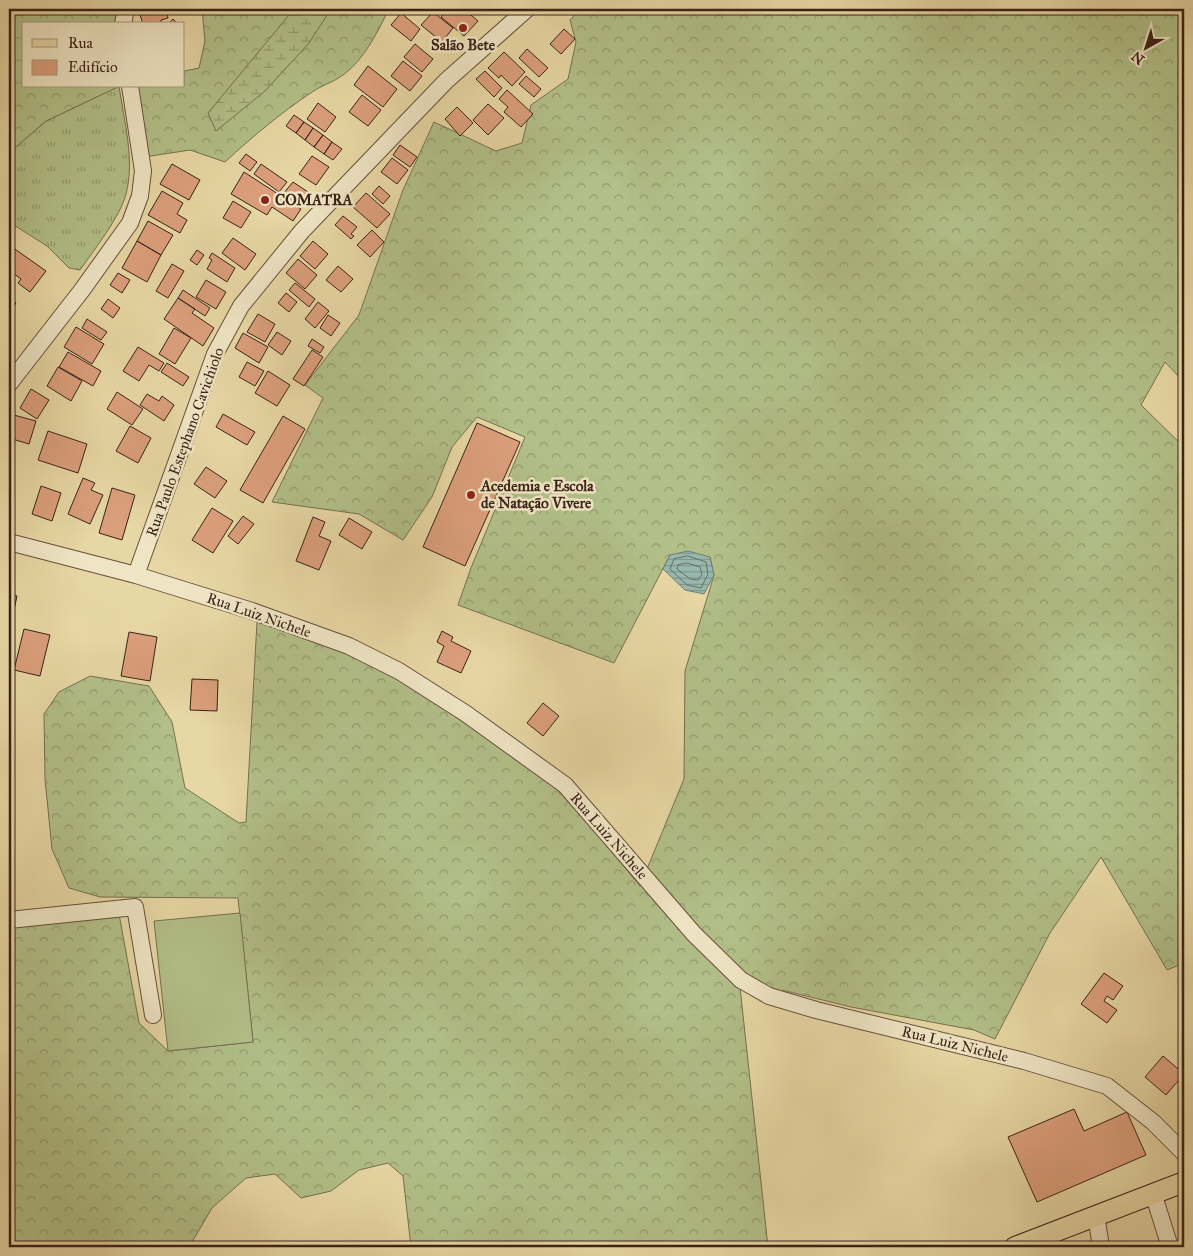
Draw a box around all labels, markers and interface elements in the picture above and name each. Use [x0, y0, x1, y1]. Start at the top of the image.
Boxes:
legend [22, 22, 185, 88]
marker: Salão Bete [457, 22, 469, 34]
north arrow [1120, 22, 1170, 72]
text: Rua [68, 34, 93, 52]
place label: Salão Bete [431, 36, 496, 54]
text: N [1128, 47, 1148, 68]
text: Edifício [68, 58, 118, 76]
place label: COMATRA [275, 191, 353, 209]
marker: COMATRA [259, 194, 271, 206]
street label: Rua Paulo Estephano Cavichiolo [142, 345, 228, 539]
place label: Acedemia e Escola de Natação Vivere [480, 477, 594, 513]
marker: Acedemia e Escola de Natação Vivere [465, 489, 477, 501]
street label: Rua Luiz Nichele [204, 589, 314, 641]
street label: Rua Luiz Nichele [566, 789, 652, 883]
street label: Rua Luiz Nichele [900, 1022, 1010, 1066]

